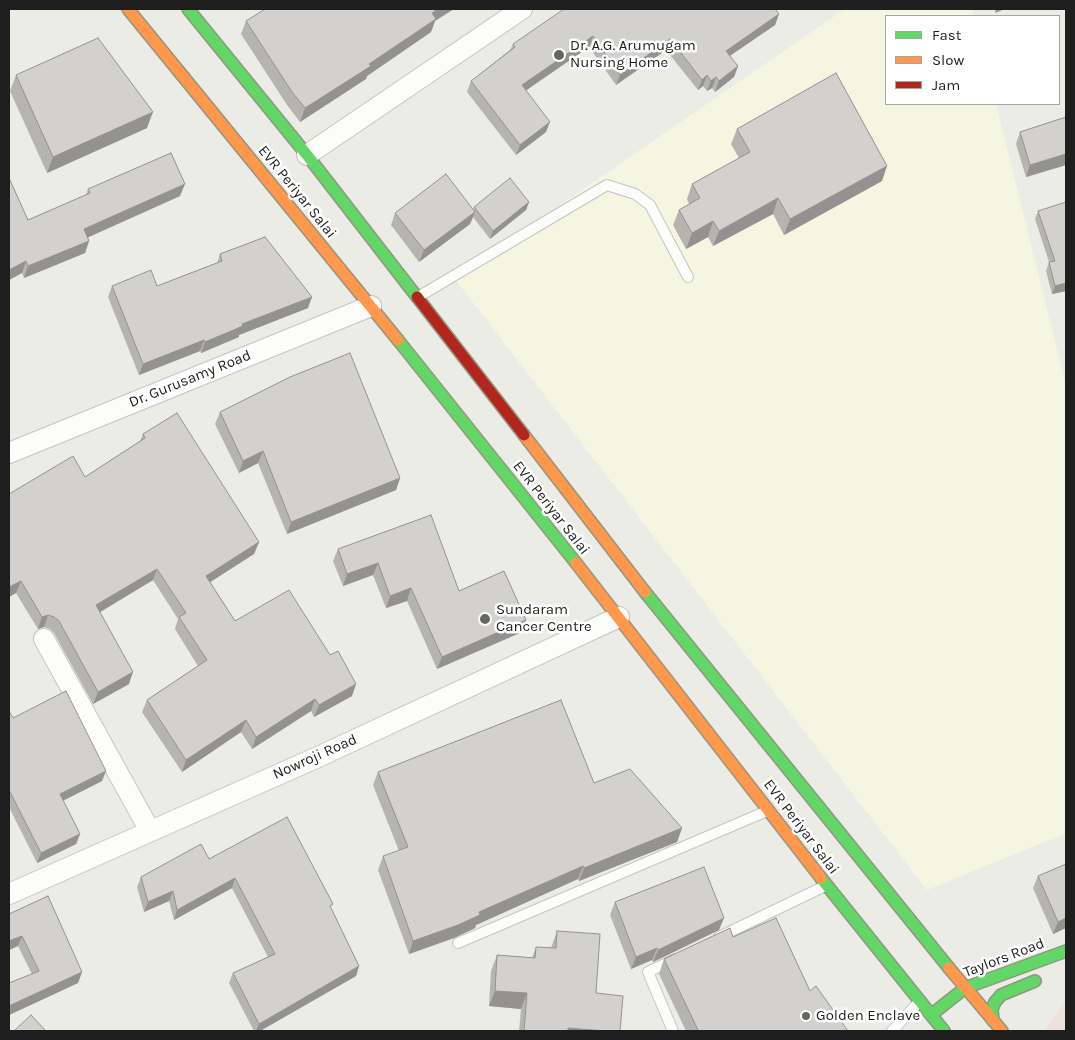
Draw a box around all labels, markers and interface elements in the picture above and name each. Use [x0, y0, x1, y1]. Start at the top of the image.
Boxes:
legend [885, 15, 1060, 105]
text: Fast [932, 26, 961, 44]
place label: Dr. A.G. Arumugam Nursing Home [570, 37, 696, 72]
marker: Dr. A.G. Arumugam Nursing Home [552, 48, 566, 62]
text: Slow [932, 51, 964, 69]
text: Jam [932, 76, 960, 94]
street label: EVR Periyar Salai [254, 142, 340, 242]
street label: Dr. Gurusamy Road [126, 346, 254, 412]
street label: EVR Periyar Salai [509, 458, 593, 558]
place label: Sundaram Cancer Centre [496, 601, 592, 636]
marker: Sundaram Cancer Centre [478, 612, 492, 626]
street label: Nowroji Road [270, 730, 360, 784]
street label: EVR Periyar Salai [760, 776, 842, 878]
street label: Taylors Road [961, 934, 1047, 982]
place label: Golden Enclave [816, 1007, 920, 1025]
marker: Golden Enclave [800, 1010, 812, 1022]

